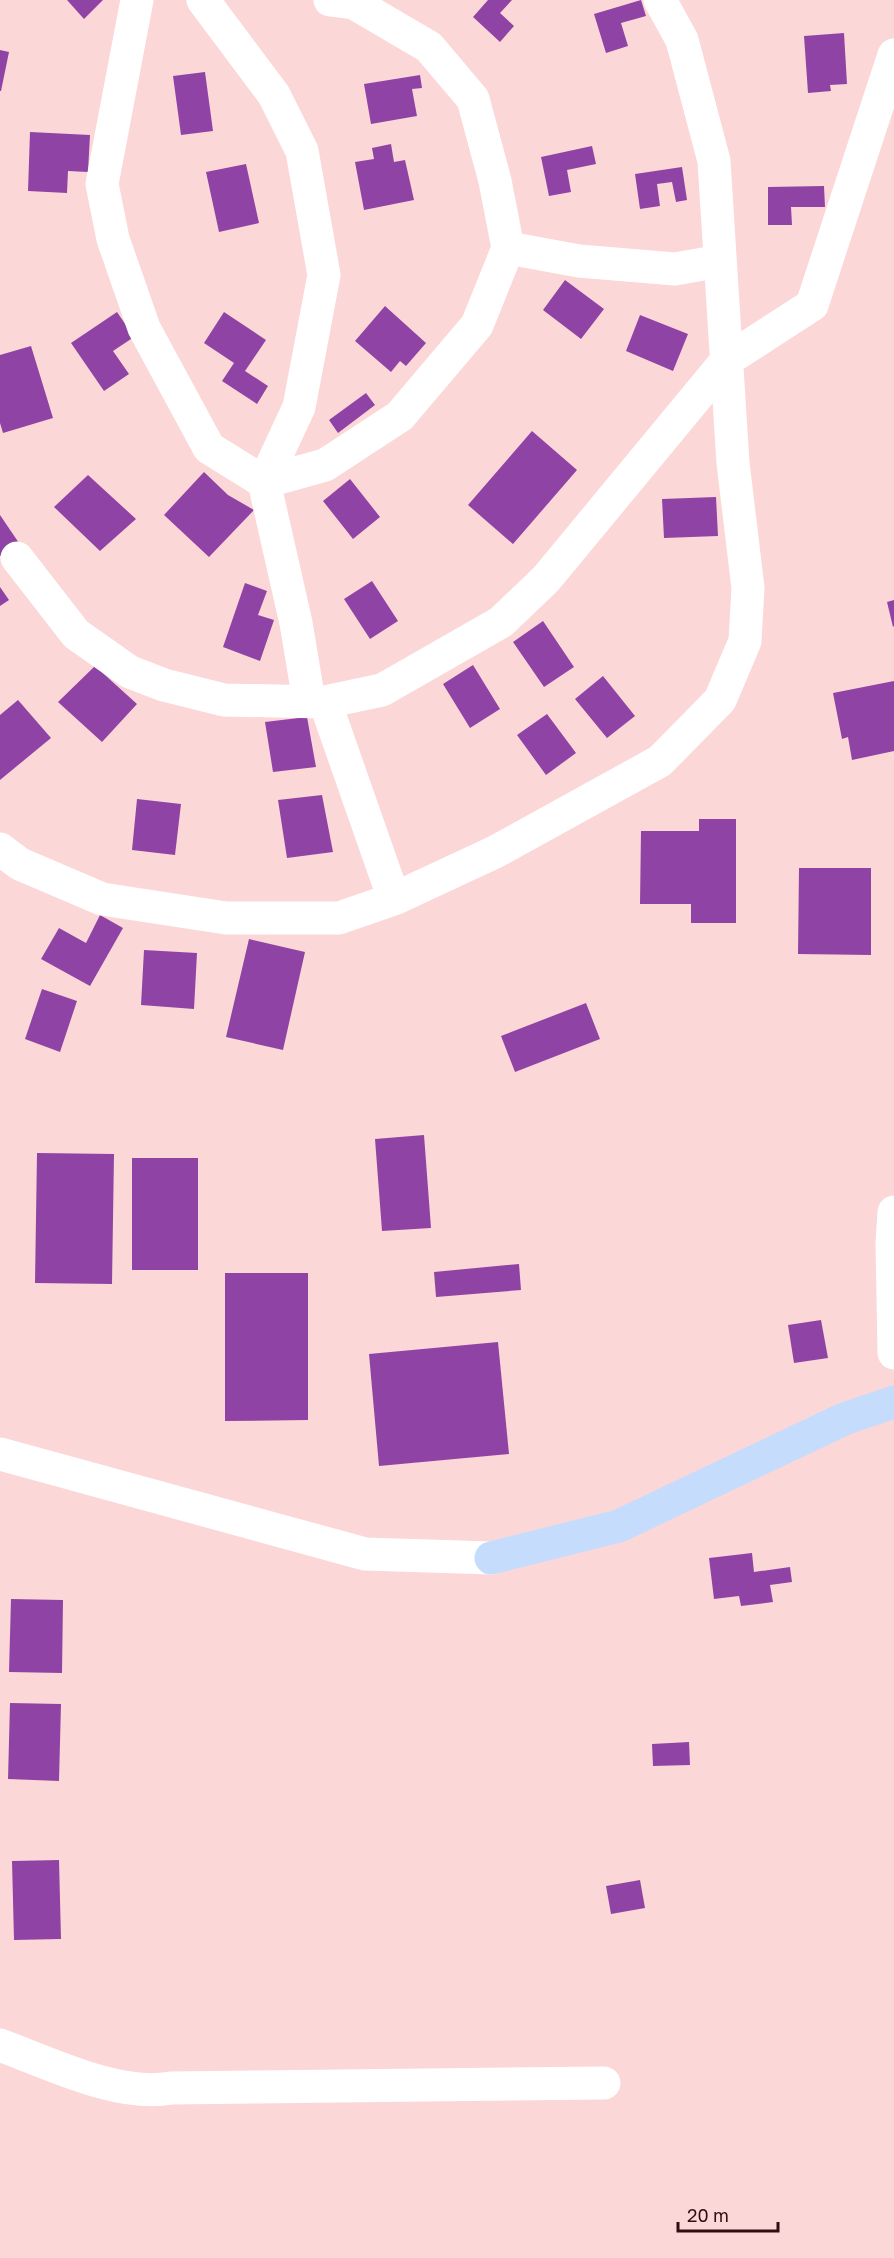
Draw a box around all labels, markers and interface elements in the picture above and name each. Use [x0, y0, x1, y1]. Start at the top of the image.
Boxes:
scale bar [678, 2195, 778, 2233]
text: 20 m [687, 2204, 729, 2226]

